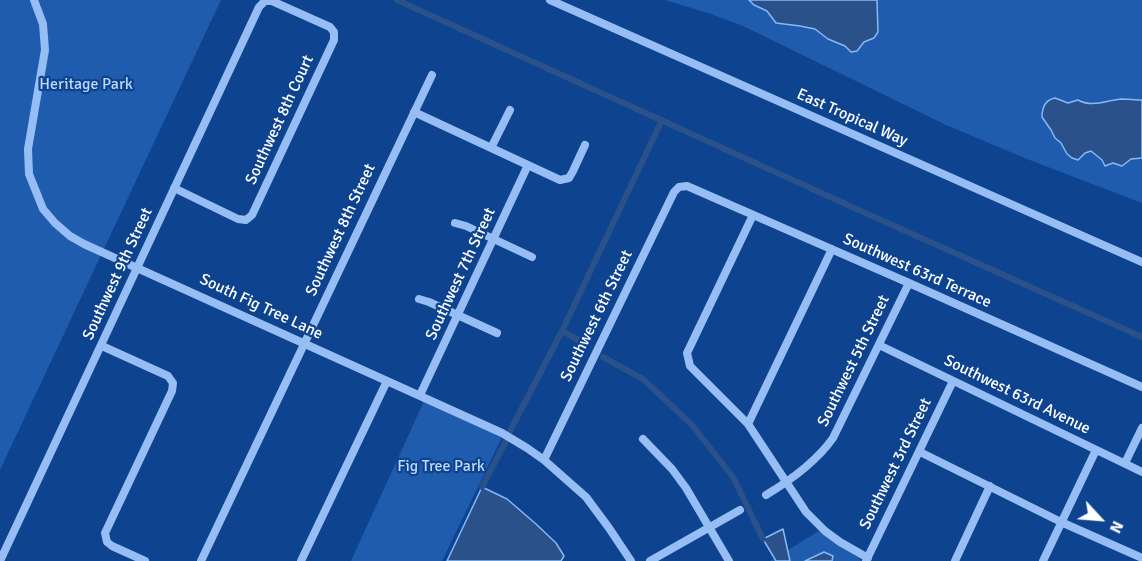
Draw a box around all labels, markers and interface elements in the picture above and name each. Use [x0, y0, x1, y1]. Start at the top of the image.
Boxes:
street label: Southwest 8th Court [242, 52, 318, 188]
park label: Heritage Park [39, 75, 133, 95]
street label: East Tropical Way [794, 85, 910, 151]
street label: Southwest 8th Street [302, 161, 380, 299]
street label: Southwest 9th Street [79, 205, 157, 343]
street label: Southwest 7th Street [422, 205, 500, 343]
street label: Southwest 63rd Terrace [840, 230, 994, 312]
street label: Southwest 6th Street [557, 247, 637, 385]
street label: South Fig Tree Lane [196, 270, 326, 344]
street label: Southwest 5th Street [814, 292, 894, 430]
street label: Southwest 63rd Avenue [941, 351, 1093, 439]
street label: Southwest 3rd Street [856, 395, 936, 533]
park label: Fig Tree Park [397, 457, 485, 477]
north arrow [1070, 489, 1130, 549]
text: N [1105, 517, 1128, 536]

